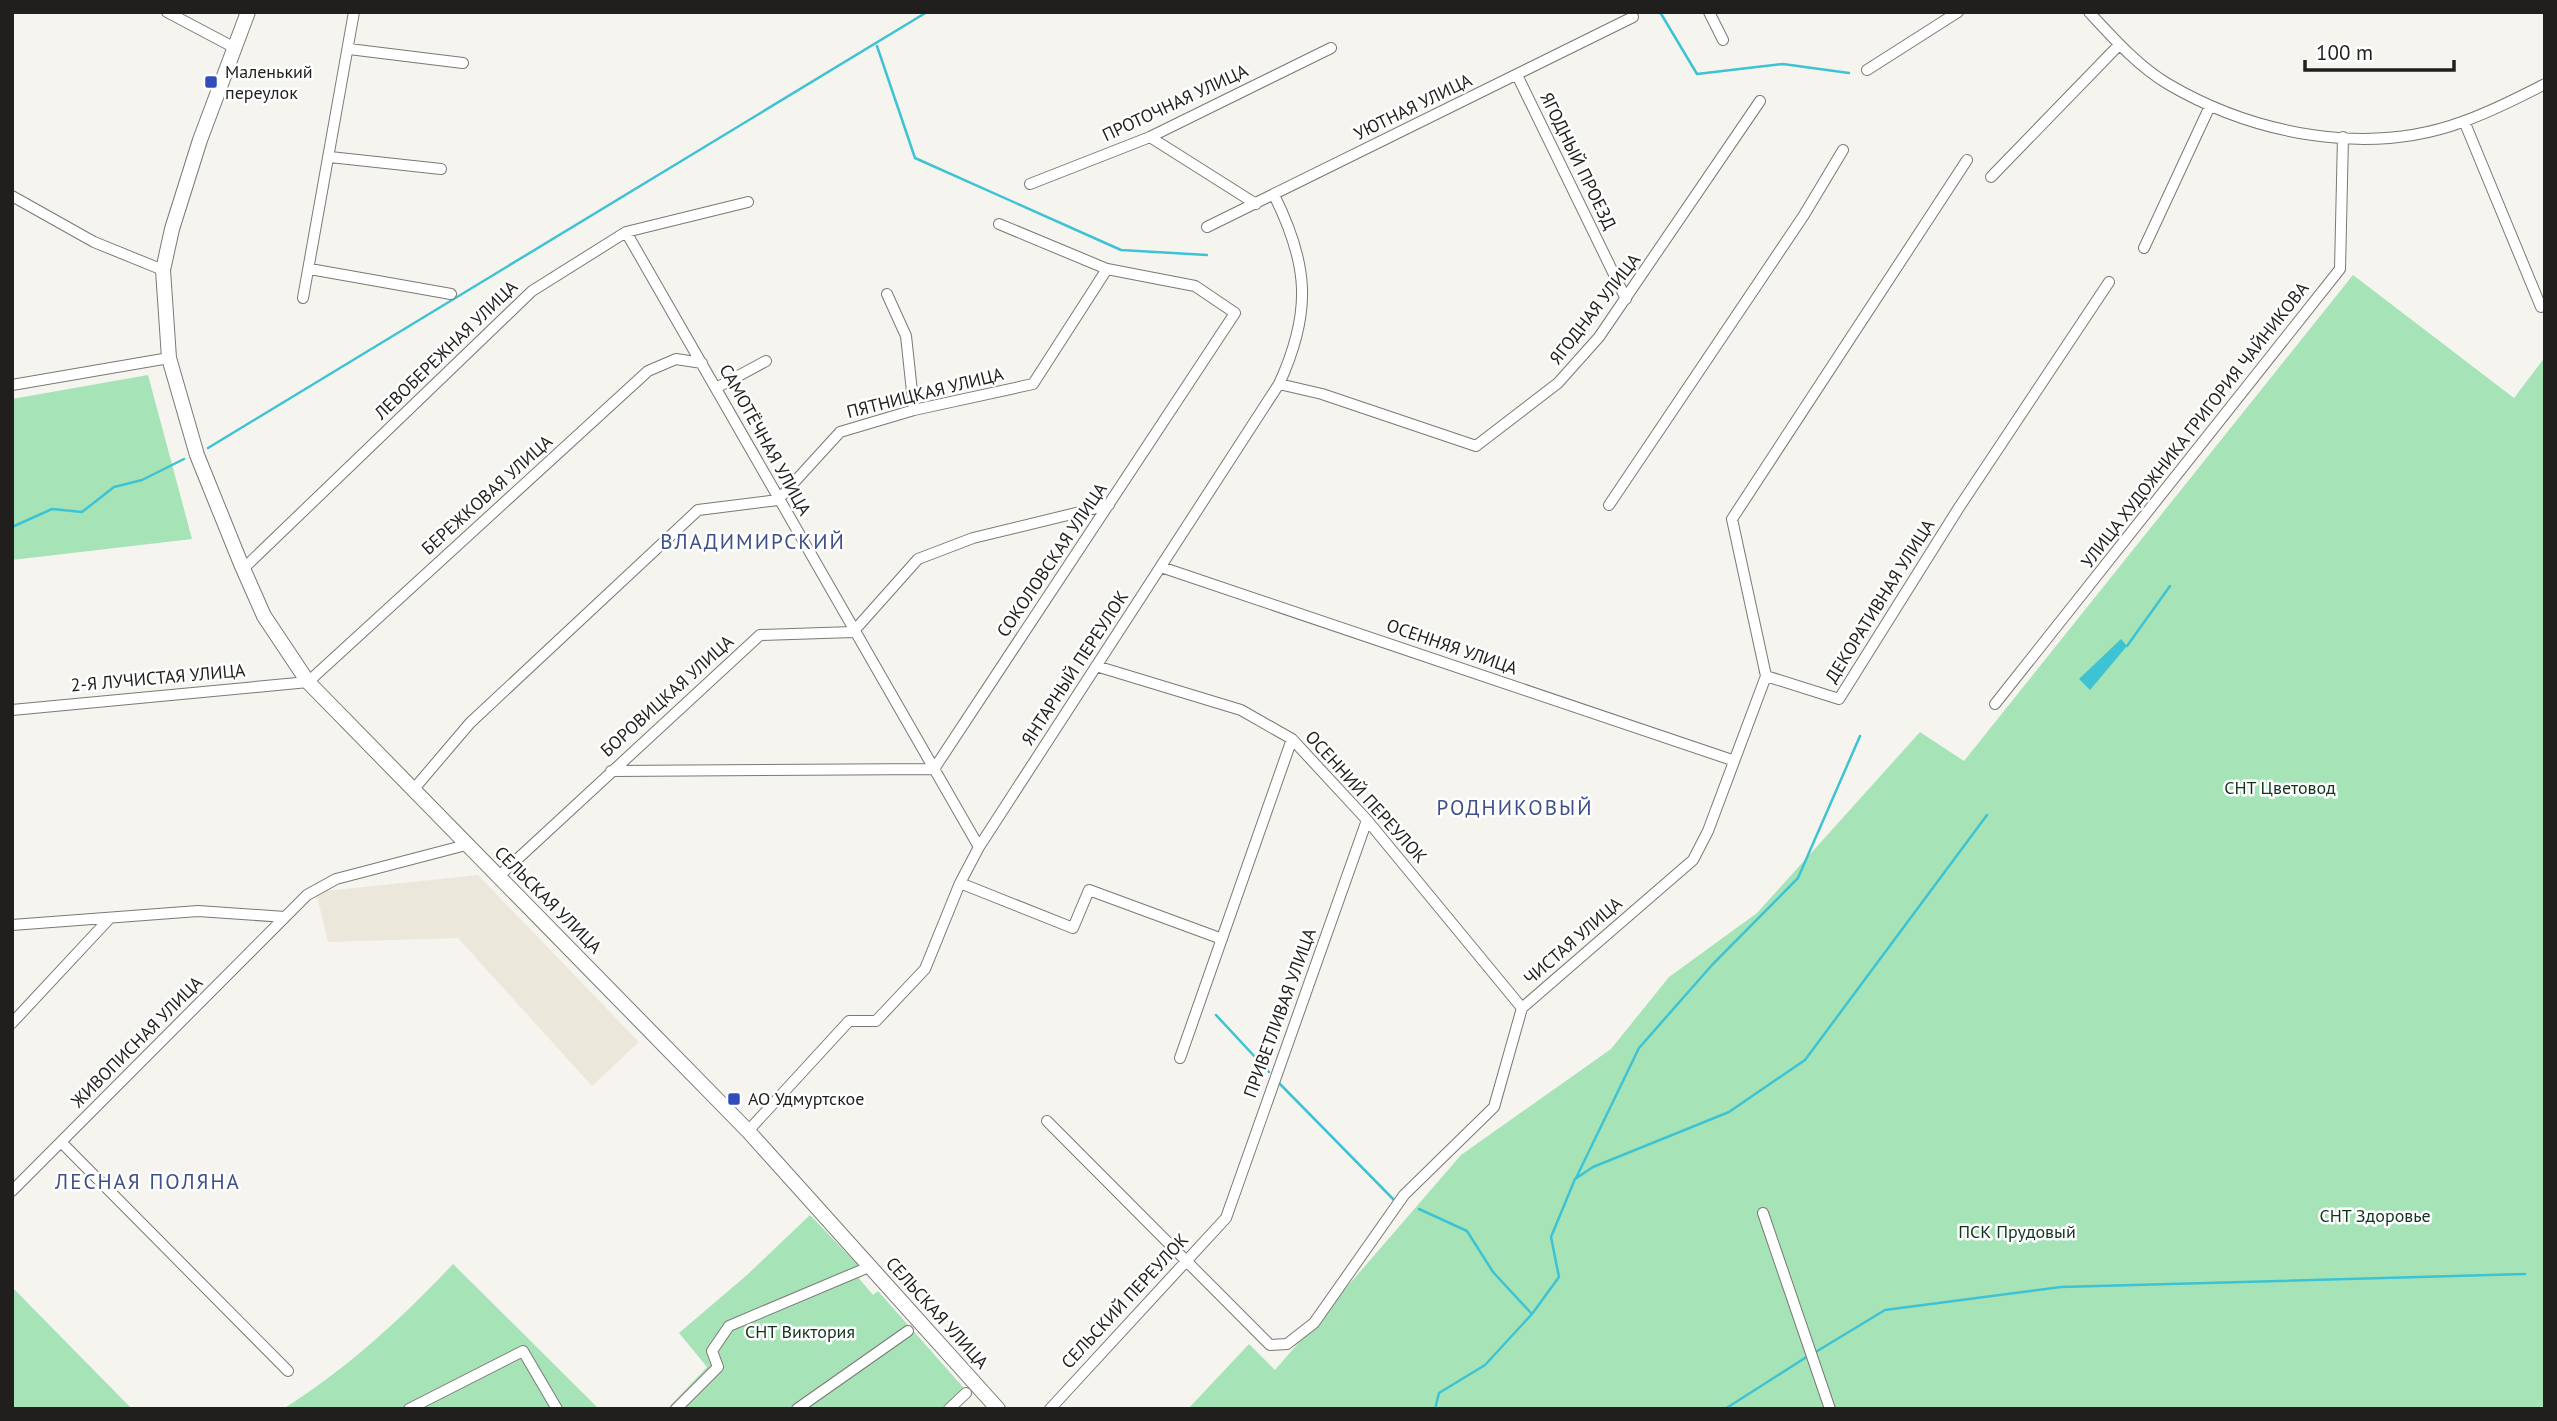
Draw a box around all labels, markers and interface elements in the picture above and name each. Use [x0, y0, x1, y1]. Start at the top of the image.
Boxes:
scale bar [2305, 28, 2454, 72]
text: 100 m [2316, 39, 2373, 66]
street label: ПРОТОЧНАЯ УЛИЦА [1098, 59, 1252, 146]
place label: Маленький переулок [225, 60, 313, 104]
street label: УЮТНАЯ УЛИЦА [1350, 68, 1476, 145]
marker: Маленький переулок [203, 74, 219, 90]
street label: ЯГОДНЫЙ ПРОЕЗД [1535, 88, 1622, 233]
street label: ЯГОДНАЯ УЛИЦА [1544, 248, 1645, 369]
street label: ЛЕВОБЕРЕЖНАЯ УЛИЦА [368, 275, 522, 425]
street label: УЛИЦА ХУДОЖНИКА ГРИГОРИЯ ЧАЙНИКОВА [2076, 277, 2314, 572]
street label: САМОТЁЧНАЯ УЛИЦА [714, 360, 817, 520]
street label: ПЯТНИЦКАЯ УЛИЦА [844, 362, 1006, 423]
street label: БЕРЕЖКОВАЯ УЛИЦА [417, 430, 557, 559]
street label: СОКОЛОВСКАЯ УЛИЦА [991, 478, 1112, 641]
street label: ДЕКОРАТИВНАЯ УЛИЦА [1820, 514, 1940, 687]
district label: ВЛАДИМИРСКИЙ [660, 528, 846, 555]
street label: ЯНТАРНЫЙ ПЕРЕУЛОК [1016, 586, 1133, 749]
street label: ОСЕННЯЯ УЛИЦА [1384, 613, 1521, 680]
street label: БОРОВИЦКАЯ УЛИЦА [595, 629, 738, 761]
street label: 2-Я ЛУЧИСТАЯ УЛИЦА [70, 658, 247, 697]
street label: ОСЕННИЙ ПЕРЕУЛОК [1301, 725, 1432, 868]
park label: СНТ Цветовод [2224, 776, 2336, 799]
district label: РОДНИКОВЫЙ [1437, 794, 1593, 821]
street label: СЕЛЬСКАЯ УЛИЦА [490, 841, 607, 959]
street label: ЧИСТАЯ УЛИЦА [1519, 891, 1627, 990]
street label: ПРИВЕТЛИВАЯ УЛИЦА [1238, 925, 1321, 1101]
street label: ЖИВОПИСНАЯ УЛИЦА [65, 971, 208, 1113]
place label: АО Удмуртское [748, 1087, 864, 1110]
marker: АО Удмуртское [726, 1091, 742, 1107]
district label: ЛЕСНАЯ ПОЛЯНА [54, 1168, 241, 1195]
park label: СНТ Здоровье [2319, 1204, 2431, 1227]
park label: ПСК Прудовый [1958, 1220, 2076, 1243]
street label: СЕЛЬСКИЙ ПЕРЕУЛОК [1056, 1228, 1193, 1373]
street label: СЕЛЬСКАЯ УЛИЦА [881, 1252, 994, 1374]
park label: СНТ Виктория [745, 1320, 855, 1343]

